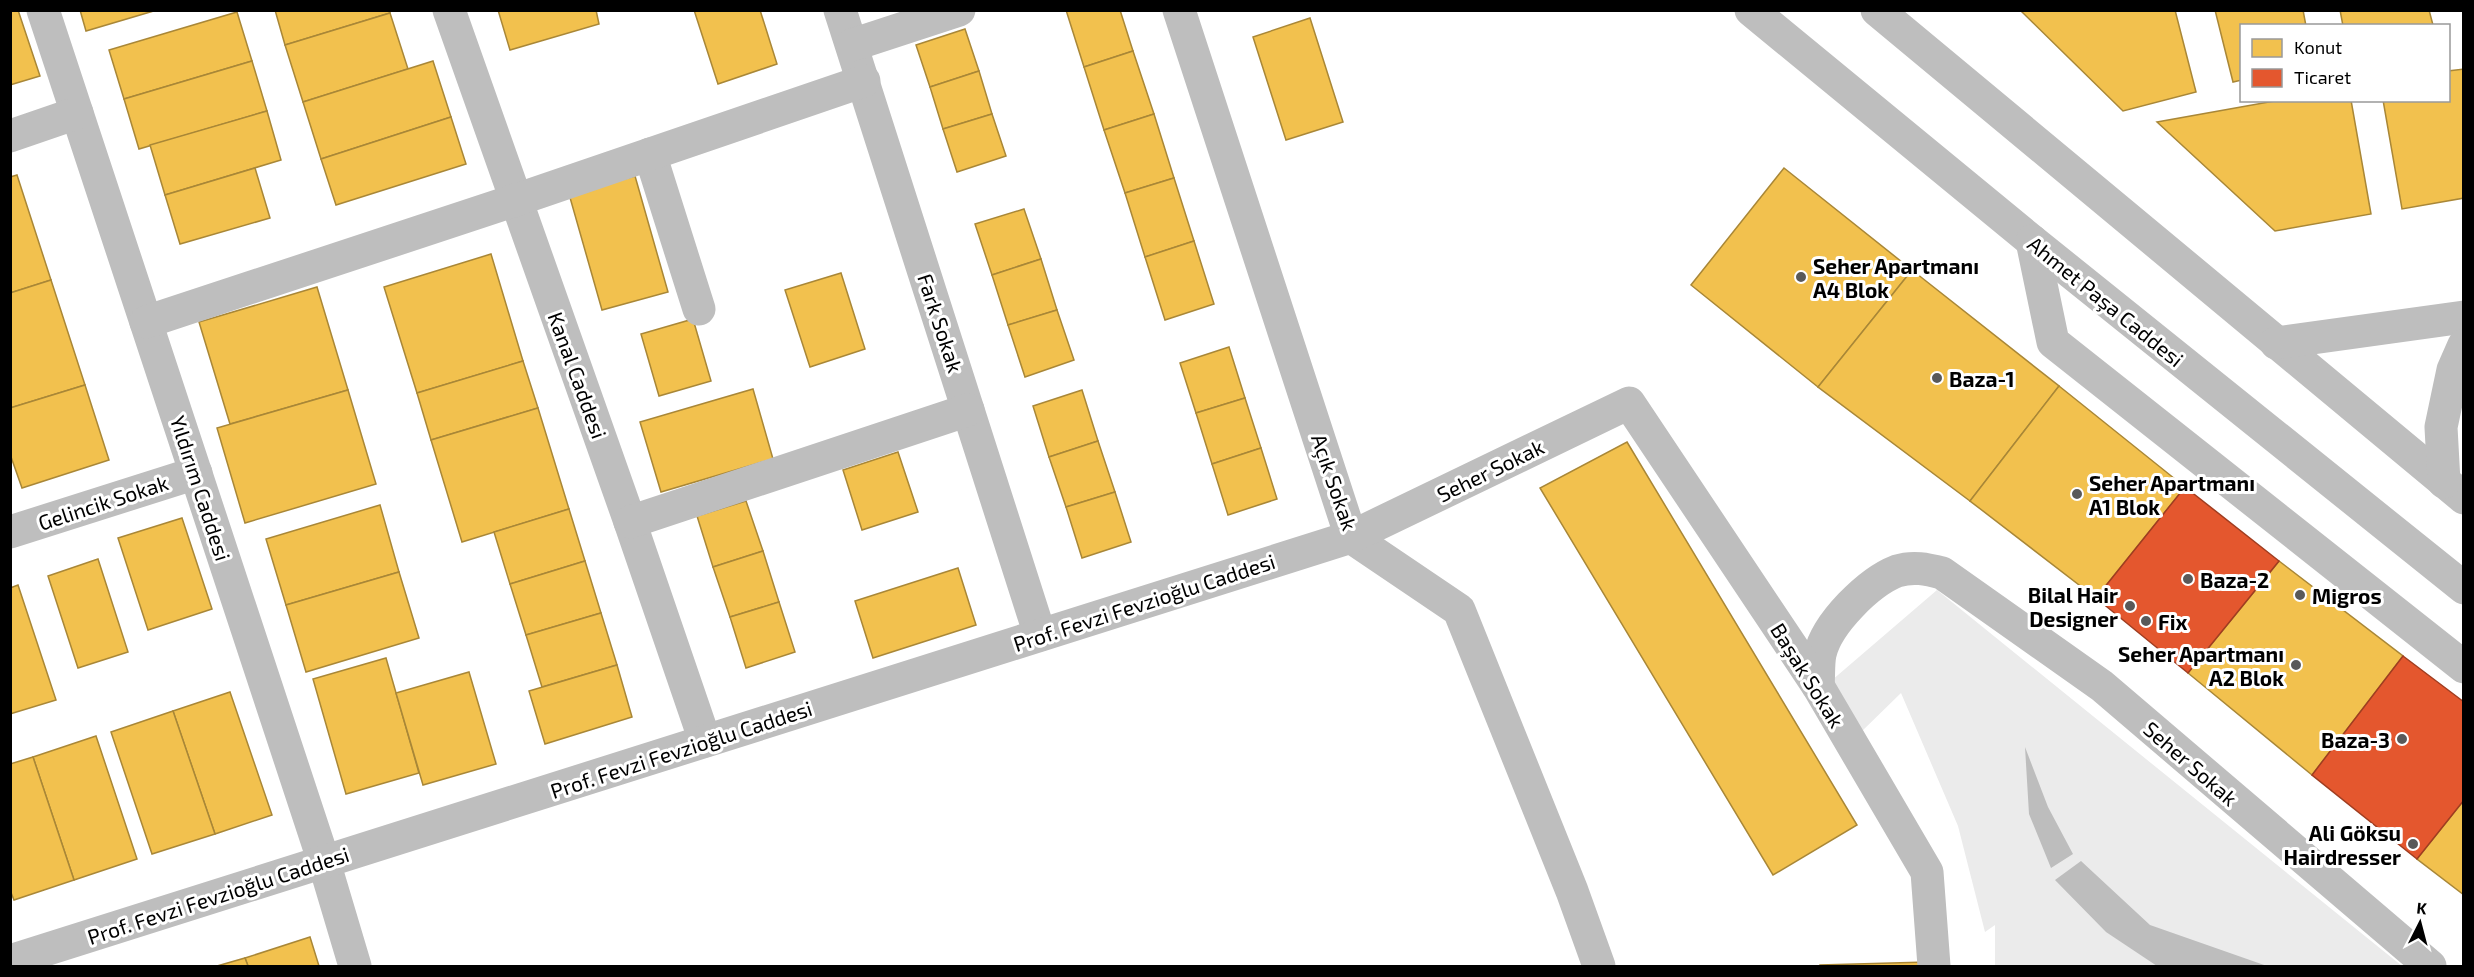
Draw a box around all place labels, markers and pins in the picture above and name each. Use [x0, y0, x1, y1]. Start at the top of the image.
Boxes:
place label: Seher Apartmanı A4 Blok [1813, 253, 1979, 302]
marker: Seher Apartmanı A4 Blok [1794, 270, 1808, 284]
place label: Baza-1 [1949, 366, 2015, 391]
marker: Baza-1 [1930, 371, 1944, 385]
place label: Seher Apartmanı A1 Blok [2089, 470, 2255, 519]
marker: Seher Apartmanı A1 Blok [2070, 487, 2084, 501]
place label: Baza-2 [2200, 567, 2269, 592]
marker: Baza-2 [2181, 572, 2195, 586]
place label: Bilal Hair Designer [2028, 582, 2118, 631]
place label: Migros [2312, 583, 2382, 608]
marker: Migros [2293, 588, 2307, 602]
marker: Bilal Hair Designer [2123, 599, 2137, 613]
place label: Fix [2158, 609, 2187, 634]
marker: Fix [2139, 614, 2153, 628]
place label: Seher Apartmanı A2 Blok [2118, 641, 2284, 690]
marker: Seher Apartmanı A2 Blok [2289, 658, 2303, 672]
place label: Baza-3 [2321, 727, 2390, 752]
marker: Baza-3 [2395, 732, 2409, 746]
place label: Ali Göksu Hairdresser [2284, 820, 2401, 869]
marker: Ali Göksu Hairdresser [2406, 837, 2420, 851]

